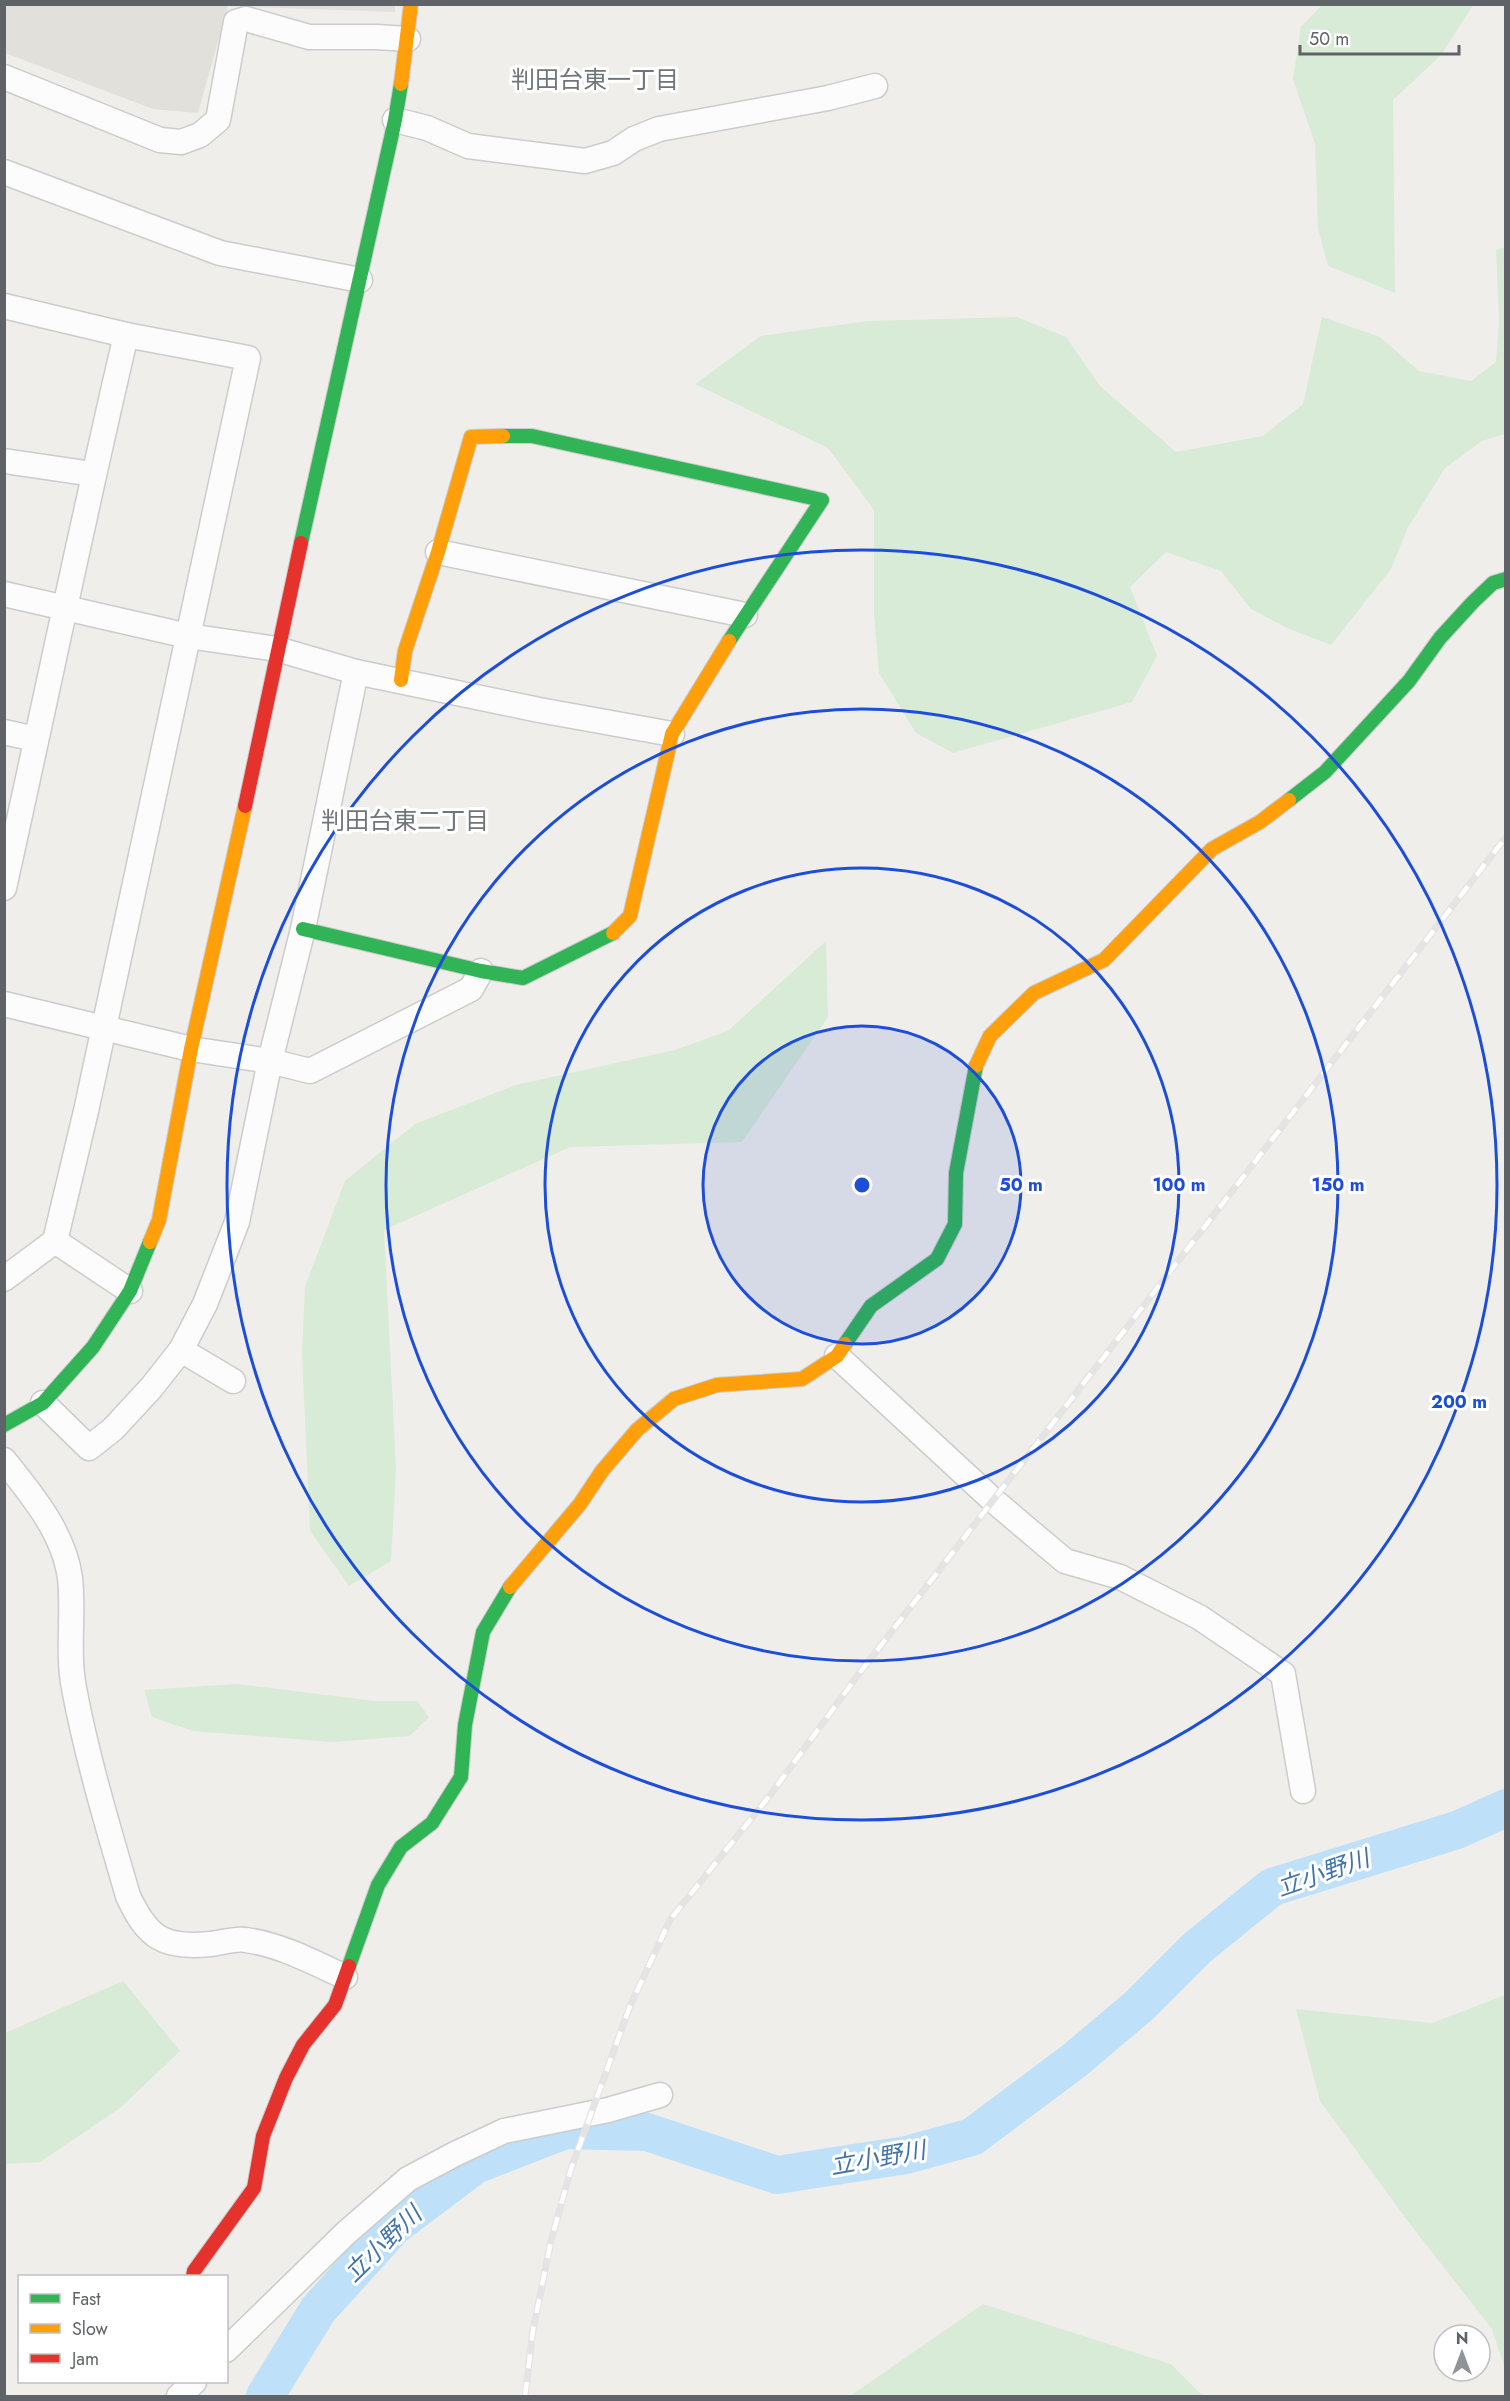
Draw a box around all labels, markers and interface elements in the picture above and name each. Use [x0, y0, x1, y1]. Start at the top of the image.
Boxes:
scale bar [1300, 18, 1459, 56]
text: 50 m [1309, 26, 1349, 52]
district label: 判田台東一丁目 [511, 62, 679, 97]
district label: 判田台東二丁目 [321, 803, 489, 838]
text: 50 m [999, 1172, 1043, 1198]
text: 100 m [1152, 1172, 1206, 1198]
text: 150 m [1312, 1172, 1364, 1198]
centre of rings [852, 1175, 872, 1195]
text: 200 m [1431, 1389, 1487, 1415]
water label: 立小野川 [1272, 1839, 1377, 1905]
water label: 立小野川 [828, 2131, 931, 2183]
water label: 立小野川 [336, 2196, 431, 2290]
legend [18, 2275, 228, 2383]
text: Fast [72, 2286, 101, 2312]
text: Slow [72, 2316, 109, 2342]
north arrow [1432, 2323, 1492, 2383]
text: N [1456, 2327, 1468, 2350]
text: Jam [70, 2346, 99, 2372]

